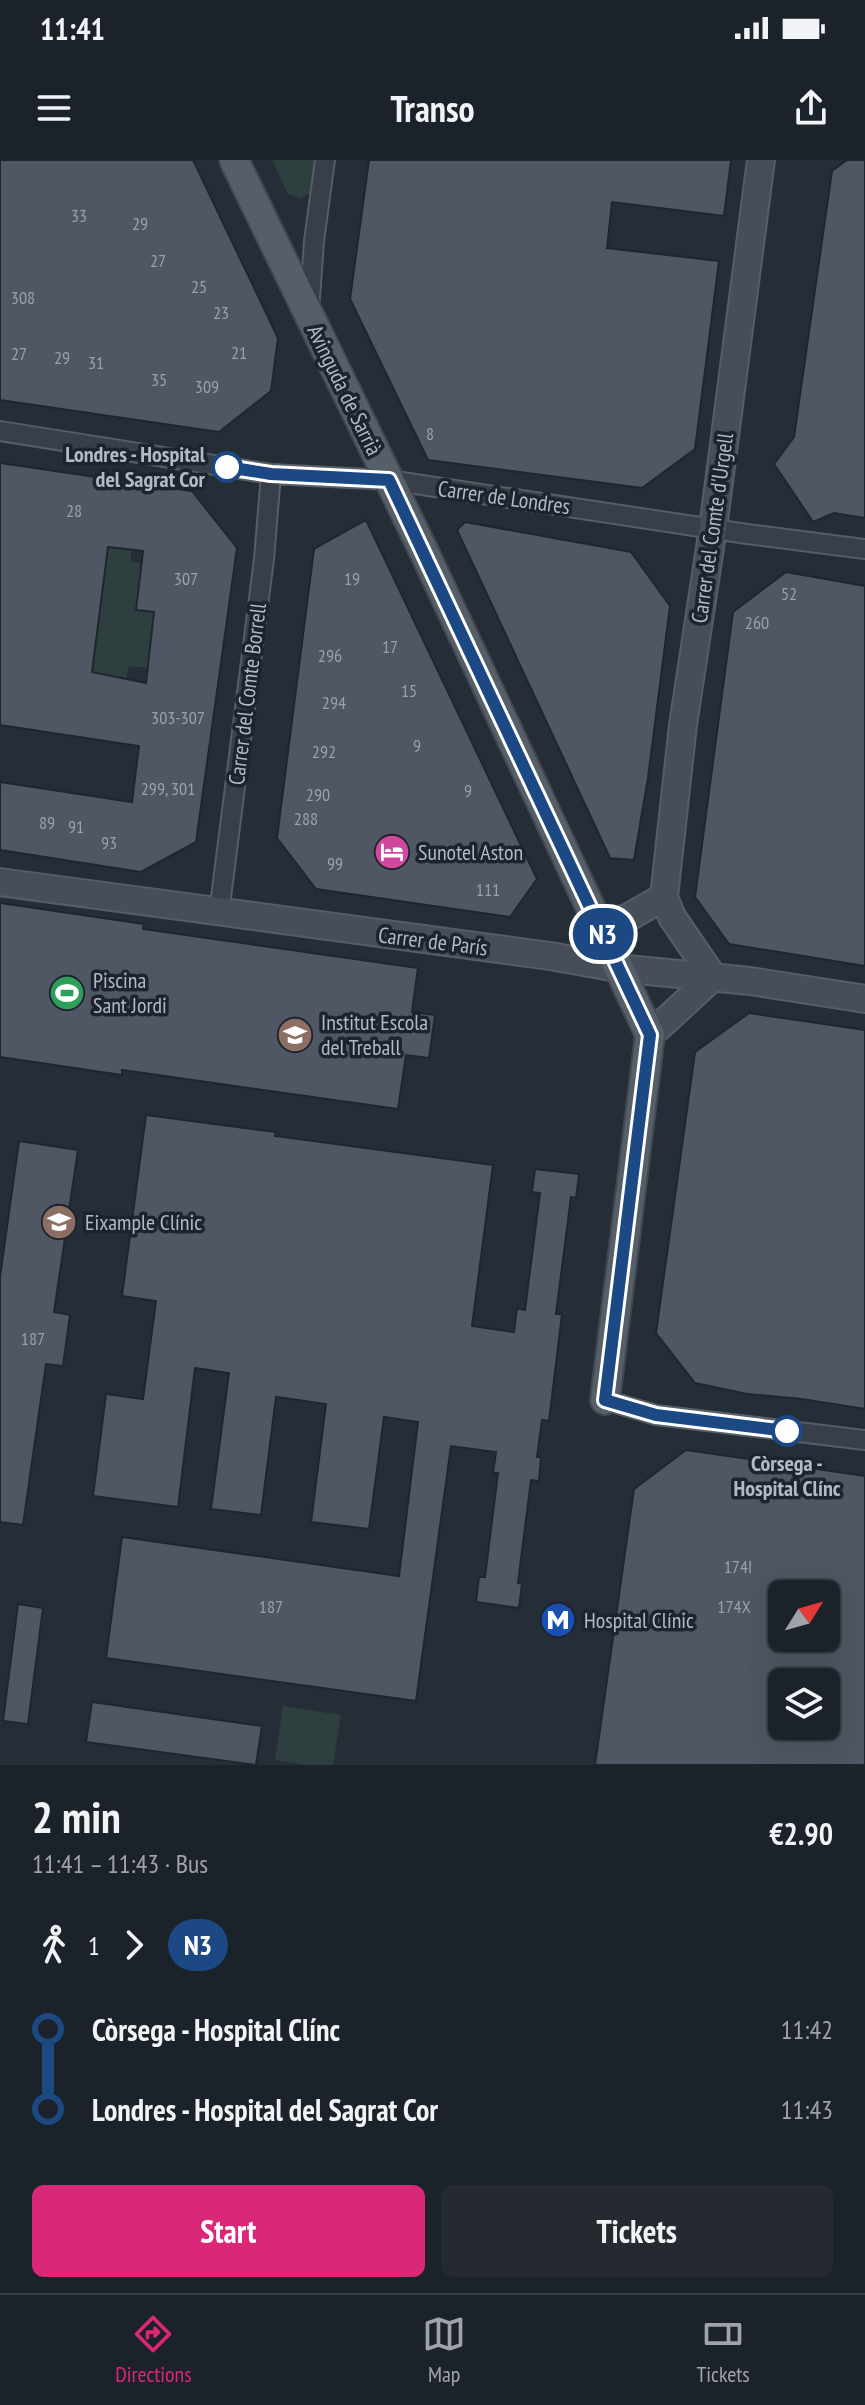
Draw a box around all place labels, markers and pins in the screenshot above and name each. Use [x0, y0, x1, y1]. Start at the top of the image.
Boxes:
place label: Londres - Hospital del Sagrat Cor [65, 440, 206, 493]
marker: Londres - Hospital del Sagrat Cor [212, 452, 242, 482]
hotel icon: Sunotel Aston [373, 833, 411, 871]
place label: Sunotel Aston [418, 838, 523, 866]
place label: Piscina Sant Jordi [93, 966, 167, 1019]
sports icon: Piscina Sant Jordi [48, 974, 86, 1012]
place label: Institut Escola del Treball [321, 1008, 428, 1061]
school or university icon: Institut Escola del Treball [276, 1016, 314, 1054]
school or university icon: Eixample Clínic [40, 1203, 78, 1241]
place label: Eixample Clínic [85, 1208, 202, 1236]
marker: Còrsega - Hospital Clínc [772, 1416, 802, 1446]
place label: Còrsega - Hospital Clínc [733, 1449, 841, 1502]
metro station icon: Hospital Clínic [539, 1601, 577, 1639]
place label: Hospital Clínic [584, 1606, 694, 1634]

